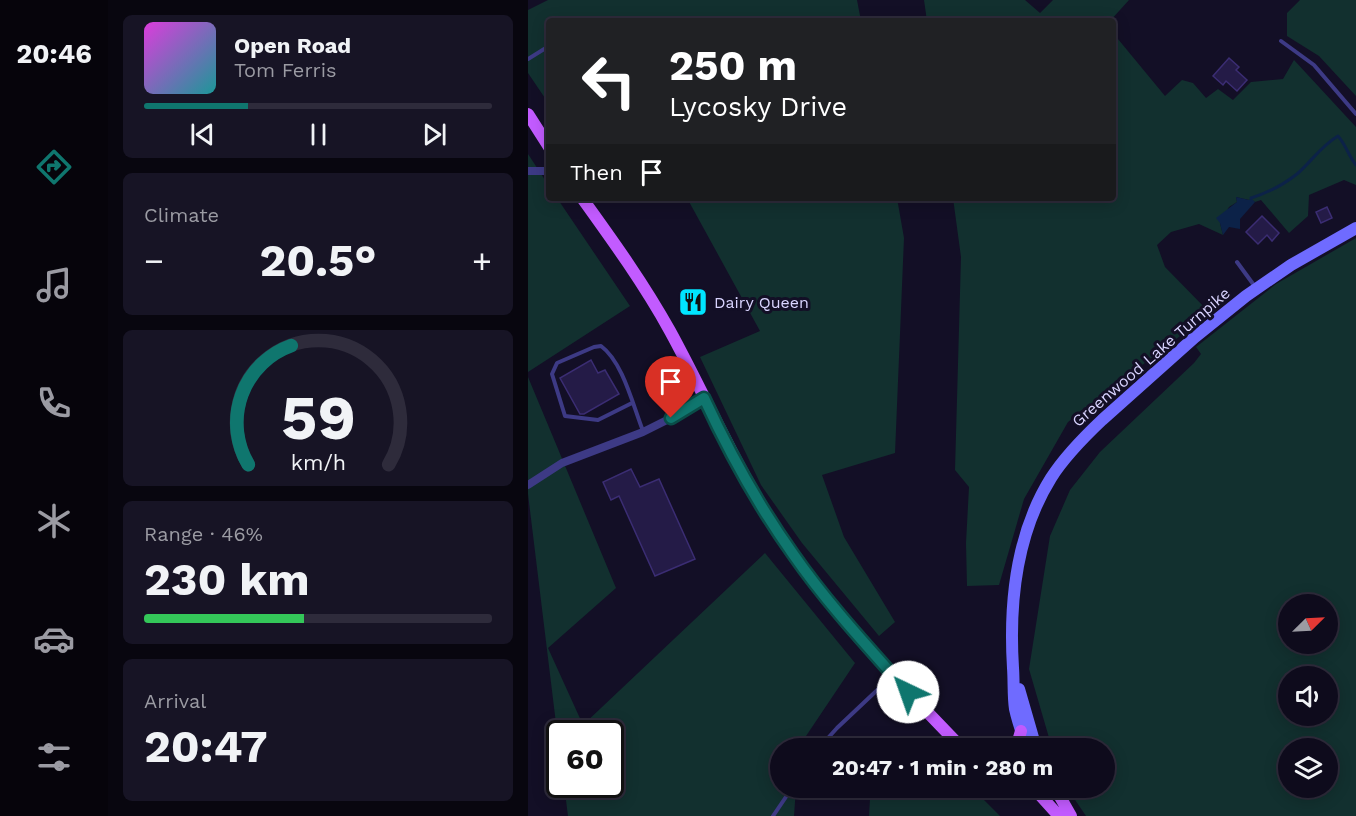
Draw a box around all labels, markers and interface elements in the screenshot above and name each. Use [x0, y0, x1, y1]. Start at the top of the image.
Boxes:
text: Open Road [234, 33, 351, 58]
text: 20:46 [16, 38, 92, 70]
text: 250 m [669, 41, 797, 90]
icon: left [570, 42, 648, 120]
text: Tom Ferris [234, 58, 337, 82]
text: Lycosky Drive [669, 91, 847, 123]
icon: previous [186, 118, 219, 151]
icon: pause [302, 118, 335, 151]
icon: next [418, 118, 451, 151]
icon: directions [33, 146, 75, 188]
icon: arrive [635, 156, 668, 189]
text: Then [570, 160, 623, 185]
text: Climate [144, 203, 219, 227]
text: 20.5° [260, 234, 376, 287]
text: − [144, 241, 164, 280]
text: + [472, 241, 492, 280]
icon: music [33, 264, 75, 306]
street label: Greenwood Lake Turnpike [1068, 283, 1234, 431]
restaurant icon: Dairy Queen [677, 286, 709, 318]
place label: Dairy Queen [714, 293, 809, 312]
pin [645, 356, 696, 418]
icon: arrive [654, 365, 687, 398]
text: 59 [281, 381, 355, 454]
icon: phone [33, 382, 75, 424]
text: km/h [290, 450, 346, 475]
icon: climate [33, 500, 75, 542]
text: Range · 46% [144, 522, 263, 546]
text: 230 km [144, 553, 310, 606]
north arrow [1278, 594, 1338, 654]
map controls [1278, 594, 1338, 798]
icon: car [33, 618, 75, 660]
position arrow [876, 660, 940, 724]
button: sound [1278, 666, 1338, 726]
text: Arrival [144, 689, 206, 713]
text: 20:47 [144, 720, 268, 773]
speed limit sign: 60 [546, 720, 624, 798]
icon: filters [33, 736, 75, 778]
button: layers [1278, 738, 1338, 798]
text: 20:47 · 1 min · 280 m [832, 755, 1053, 780]

